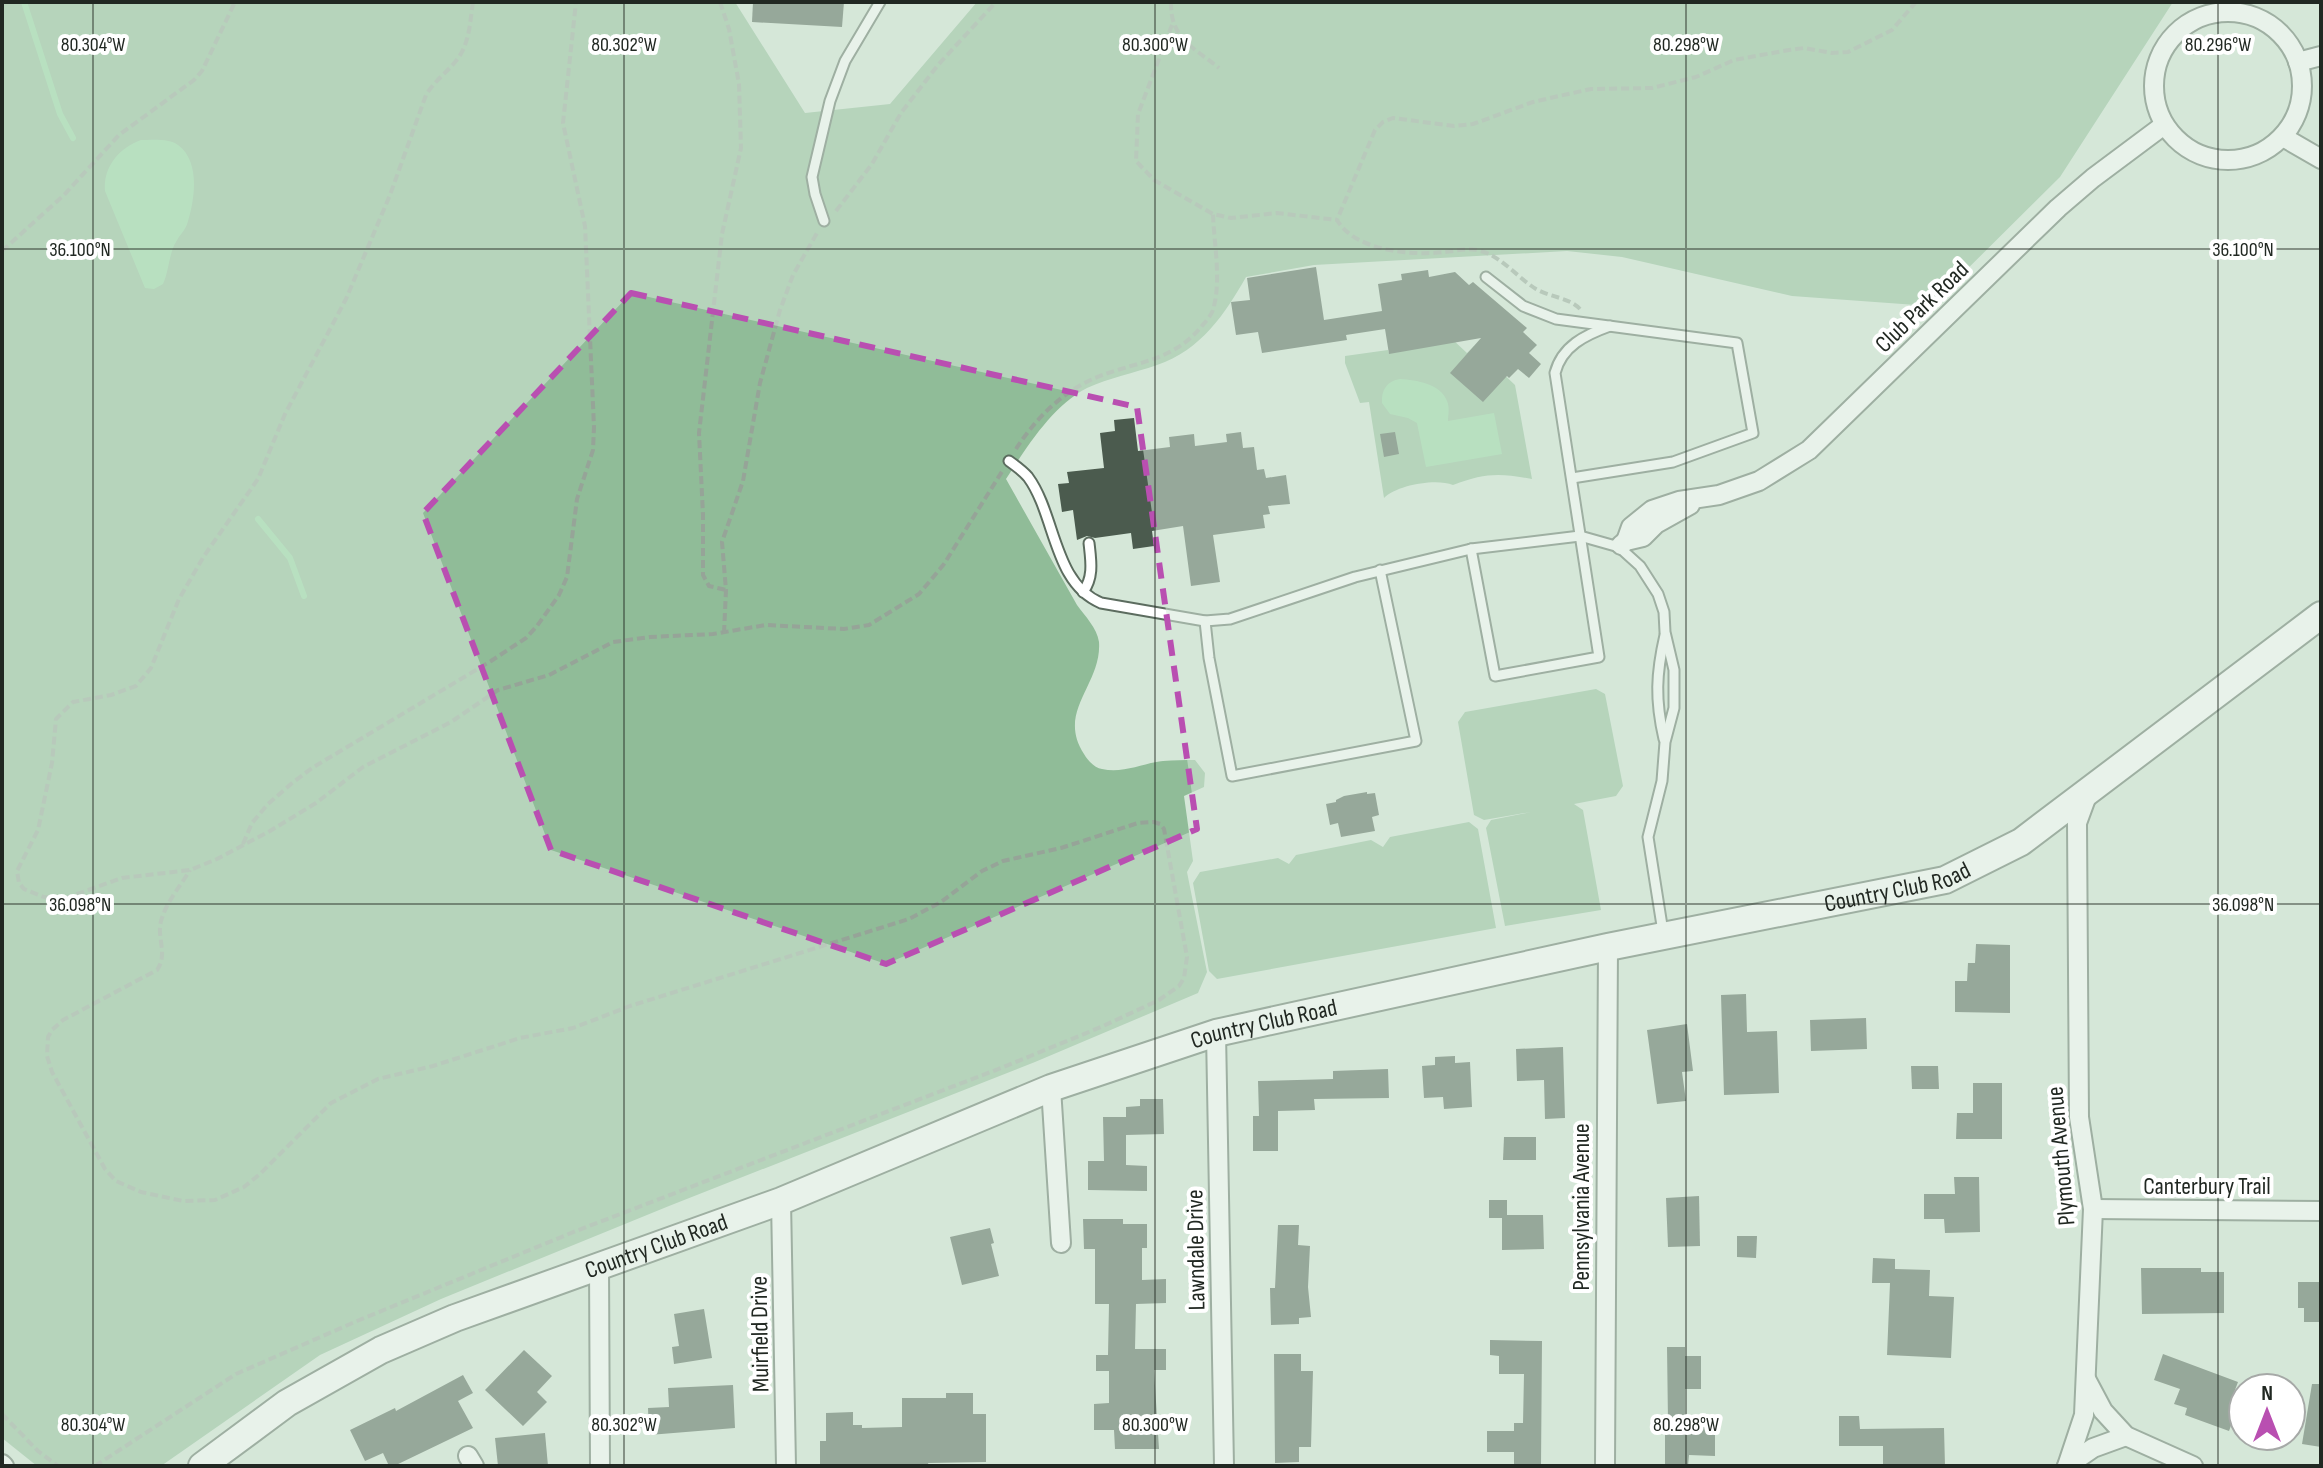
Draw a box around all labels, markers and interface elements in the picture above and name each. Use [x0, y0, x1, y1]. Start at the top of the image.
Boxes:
text: 80.304°W [61, 33, 125, 57]
text: 80.302°W [591, 33, 657, 57]
text: 80.300°W [1122, 33, 1188, 57]
text: 80.298°W [1653, 33, 1719, 57]
text: 80.296°W [2185, 33, 2251, 57]
text: 36.100°N [49, 238, 111, 262]
text: 36.100°N [2212, 238, 2274, 262]
street label: Club Park Road [1869, 255, 1975, 359]
street label: Country Club Road [1822, 855, 1975, 918]
text: 36.098°N [49, 893, 111, 917]
text: 36.098°N [2212, 893, 2274, 917]
street label: Country Club Road [1187, 992, 1340, 1055]
street label: Plymouth Avenue [2040, 1085, 2082, 1227]
street label: Pennsylvania Avenue [1567, 1123, 1596, 1291]
street label: Canterbury Trail [2143, 1172, 2271, 1201]
street label: Lawndale Drive [1180, 1189, 1212, 1311]
street label: Country Club Road [581, 1207, 731, 1285]
street label: Muirfield Drive [744, 1276, 776, 1392]
north arrow [2227, 1372, 2307, 1452]
text: N [2261, 1380, 2273, 1407]
text: 80.304°W [61, 1413, 125, 1437]
text: 80.302°W [591, 1413, 657, 1437]
text: 80.300°W [1122, 1413, 1188, 1437]
text: 80.298°W [1653, 1413, 1719, 1437]

